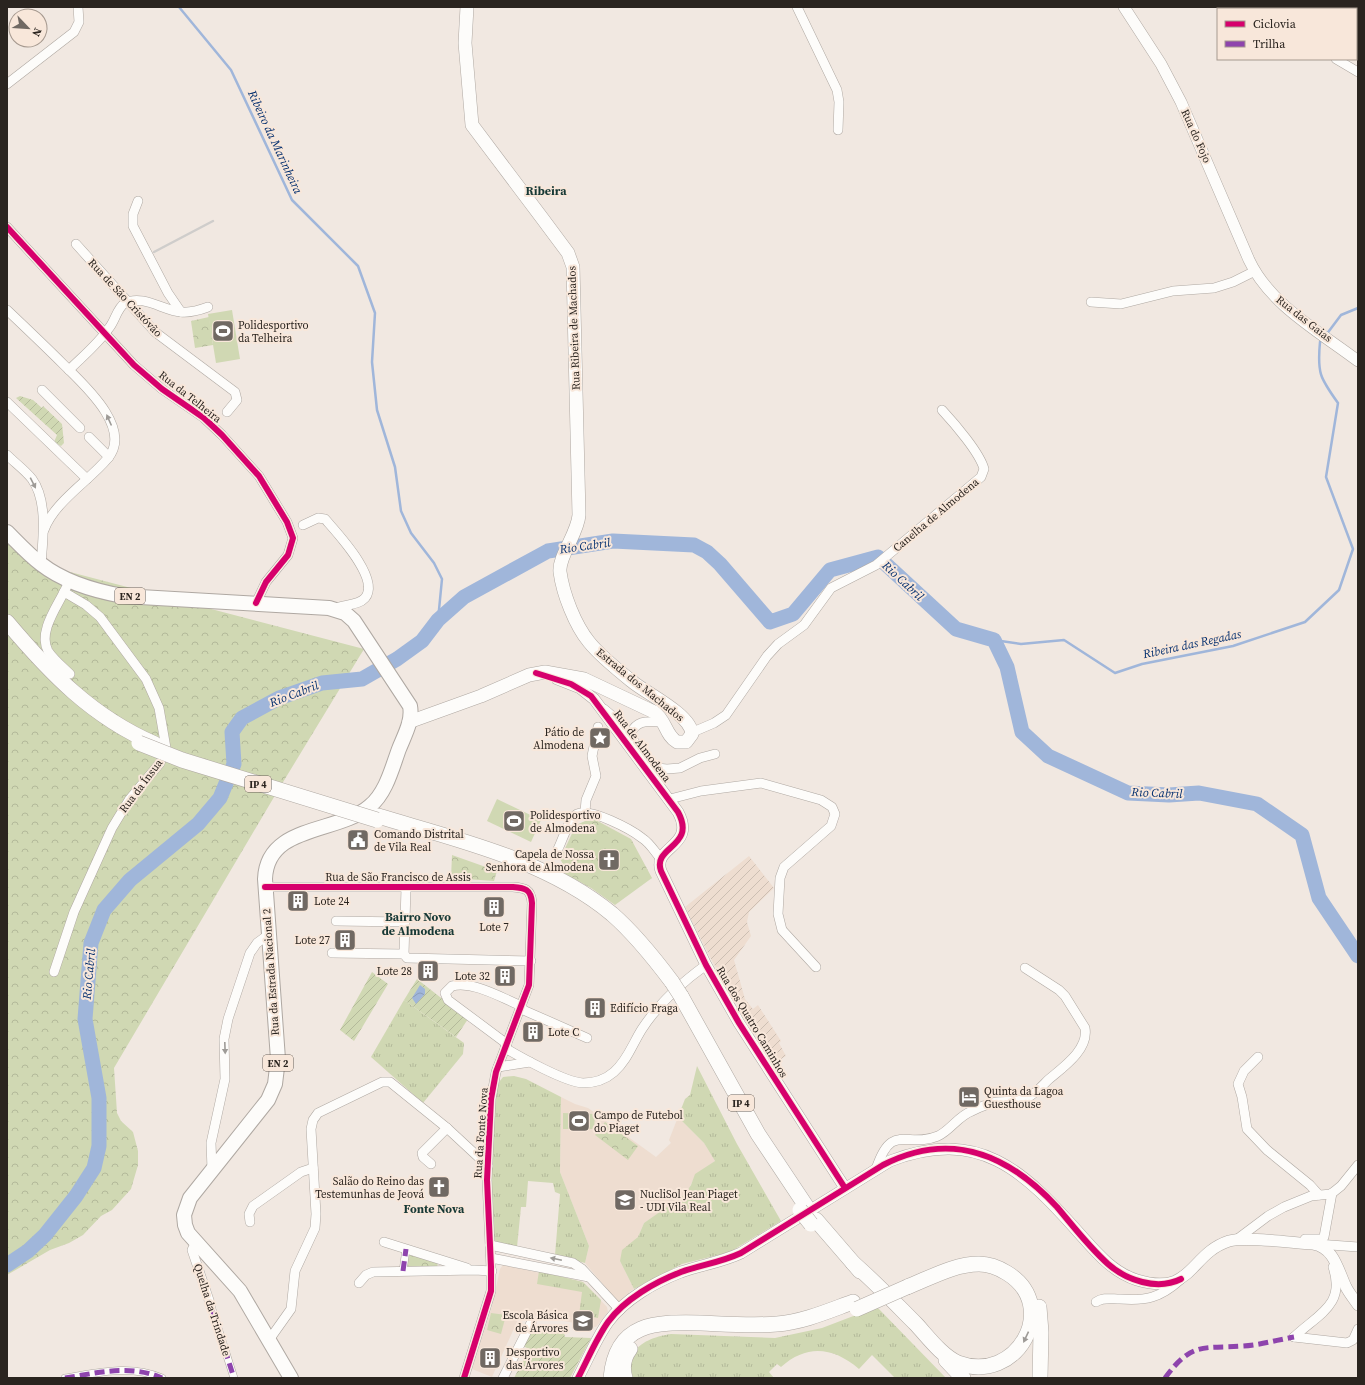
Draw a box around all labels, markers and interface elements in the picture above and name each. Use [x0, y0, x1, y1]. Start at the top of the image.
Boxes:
north arrow [8, 8, 48, 48]
legend [1217, 8, 1357, 60]
text: Ciclovia [1253, 16, 1297, 32]
text: N [28, 25, 45, 39]
text: Trilha [1253, 36, 1286, 52]
water label: Ribeiro da Marinheira [244, 87, 306, 197]
street label: Rua do Fojo [1177, 107, 1215, 165]
district label: Ribeira [525, 183, 567, 199]
street label: Rua de São Cristóvão [85, 256, 165, 340]
street label: Rua Ribeira de Machados [564, 265, 584, 390]
street label: Rua das Gaias [1273, 292, 1335, 346]
sports icon: Polidesportivo da Telheira [210, 318, 236, 344]
place label: Polidesportivo da Telheira [238, 318, 309, 346]
street label: Rua da Telheira [155, 368, 225, 427]
one-way arrow [106, 415, 112, 426]
street label: Canelha de Almodena [890, 474, 982, 555]
one-way arrow [30, 477, 36, 489]
water label: Rio Cabril [558, 534, 612, 558]
water label: Rio Cabril [878, 557, 928, 605]
road number: EN 2 [115, 588, 145, 604]
water label: Ribeira das Regadas [1140, 626, 1243, 662]
street label: Estrada dos Machados [593, 645, 687, 725]
water label: Rio Cabril [266, 677, 321, 711]
street label: Rua de Almodena [610, 707, 674, 785]
place label: Pátio de Almodena [533, 725, 584, 753]
place icon: Pátio de Almodena [587, 725, 613, 751]
street label: Rua da Ínsua [116, 756, 166, 816]
road number: IP 4 [245, 776, 271, 792]
water label: Rio Cabril [1130, 784, 1183, 802]
sports icon: Polidesportivo de Almodena [501, 808, 527, 834]
place label: Polidesportivo de Almodena [530, 808, 601, 836]
public building icon: Comando Distrital de Vila Real [345, 827, 371, 853]
place label: Comando Distrital de Vila Real [374, 827, 464, 855]
place label: Capela de Nossa Senhora de Almodena [486, 847, 594, 875]
church icon: Capela de Nossa Senhora de Almodena [596, 847, 622, 873]
street label: Rua de São Francisco de Assis [325, 870, 471, 885]
building icon: Lote 24 [285, 888, 311, 914]
place label: Lote 24 [314, 894, 350, 909]
building icon: Lote 7 [481, 894, 507, 920]
street label: Rua da Estrada Nacional 2 [259, 908, 283, 1036]
district label: Bairro Novo de Almodena [382, 909, 455, 939]
place label: Lote 7 [479, 920, 509, 935]
building icon: Lote 27 [332, 927, 358, 953]
place label: Lote 27 [295, 933, 330, 948]
water label: Rio Cabril [79, 947, 99, 1001]
building icon: Lote 28 [415, 958, 441, 984]
building icon: Lote 32 [492, 963, 518, 989]
street label: Rua dos Quatro Caminhos [713, 963, 791, 1081]
place label: Lote 28 [377, 964, 412, 979]
place label: Lote 32 [455, 969, 490, 984]
building icon: Edifício Fraga [582, 995, 608, 1021]
place label: Edifício Fraga [610, 1001, 679, 1016]
building icon: Lote C [520, 1019, 546, 1045]
place label: Lote C [548, 1025, 579, 1040]
one-way arrow [221, 1042, 228, 1054]
road number: EN 2 [263, 1055, 293, 1071]
hotel icon: Quinta da Lagoa Guesthouse [956, 1084, 982, 1110]
place label: Quinta da Lagoa Guesthouse [984, 1084, 1064, 1112]
street label: Rua da Fonte Nova [470, 1087, 492, 1179]
road number: IP 4 [728, 1095, 754, 1111]
sports icon: Campo de Futebol do Piaget [566, 1108, 592, 1134]
place label: Campo de Futebol do Piaget [594, 1108, 683, 1136]
place label: Salão do Reino das Testemunhas de Jeová [315, 1174, 424, 1202]
church icon: Salão do Reino das Testemunhas de Jeová [426, 1174, 452, 1200]
school or university icon: NucliSol Jean Piaget - UDI Vila Real [612, 1187, 638, 1213]
place label: NucliSol Jean Piaget - UDI Vila Real [640, 1187, 738, 1215]
district label: Fonte Nova [404, 1201, 465, 1217]
one-way arrow [550, 1255, 562, 1261]
street label: Quelha da Trindade [190, 1262, 234, 1358]
place label: Escola Básica de Árvores [502, 1308, 568, 1336]
school or university icon: Escola Básica de Árvores [570, 1308, 596, 1334]
one-way arrow [1023, 1331, 1029, 1343]
building icon: Desportivo das Árvores [477, 1345, 503, 1371]
place label: Desportivo das Árvores [506, 1345, 564, 1373]

